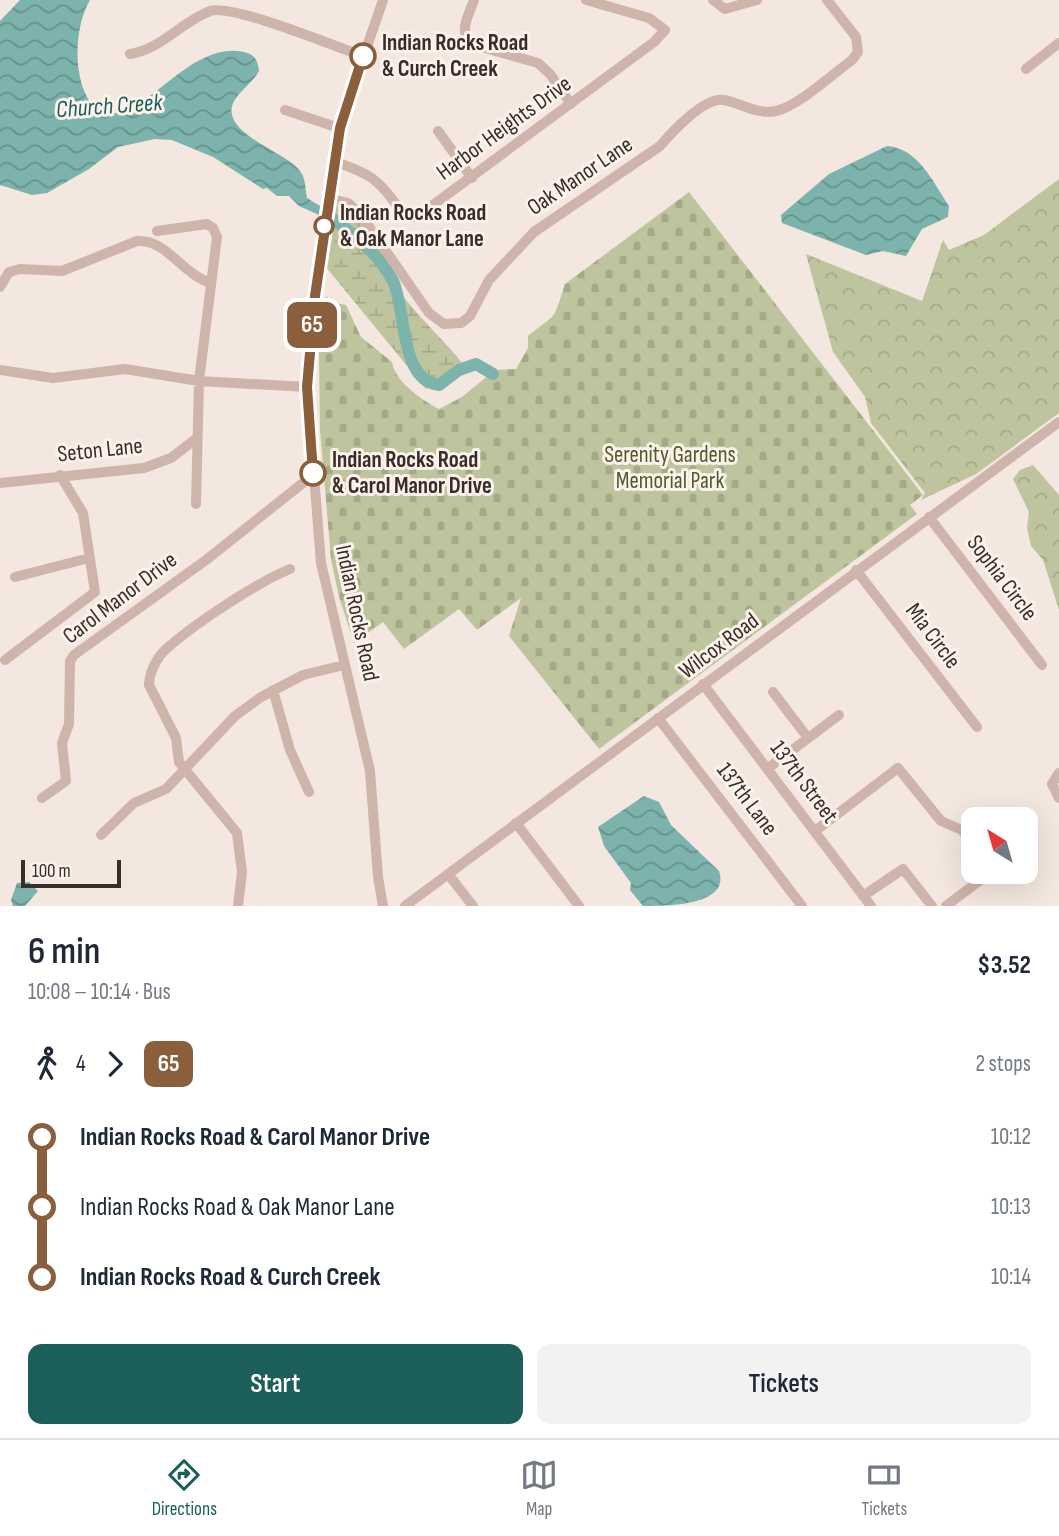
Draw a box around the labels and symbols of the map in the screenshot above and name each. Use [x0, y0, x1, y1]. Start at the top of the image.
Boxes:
place label: Indian Rocks Road & Curch Creek [382, 29, 528, 83]
marker: Indian Rocks Road & Curch Creek [350, 43, 376, 69]
street label: Harbor Heights Drive [431, 70, 577, 186]
water label: Church Creek [55, 88, 164, 124]
street label: Oak Manor Lane [522, 131, 638, 221]
place label: Indian Rocks Road & Oak Manor Lane [340, 199, 486, 253]
marker: Indian Rocks Road & Oak Manor Lane [314, 216, 334, 236]
line badge: 65 [280, 302, 344, 348]
street label: Seton Lane [56, 432, 144, 468]
park label: Serenity Gardens Memorial Park [604, 441, 736, 495]
place label: Indian Rocks Road & Carol Manor Drive [332, 446, 492, 500]
marker: Indian Rocks Road & Carol Manor Drive [300, 460, 326, 486]
street label: Sophia Circle [961, 530, 1043, 626]
street label: Indian Rocks Road [329, 542, 385, 684]
street label: Carol Manor Drive [57, 546, 183, 650]
street label: Mia Circle [899, 598, 967, 674]
street label: Wilcox Road [674, 607, 764, 685]
street label: 137th Street [764, 735, 844, 829]
street label: 137th Lane [711, 757, 783, 841]
north arrow [961, 807, 1038, 884]
scale bar [21, 857, 121, 889]

